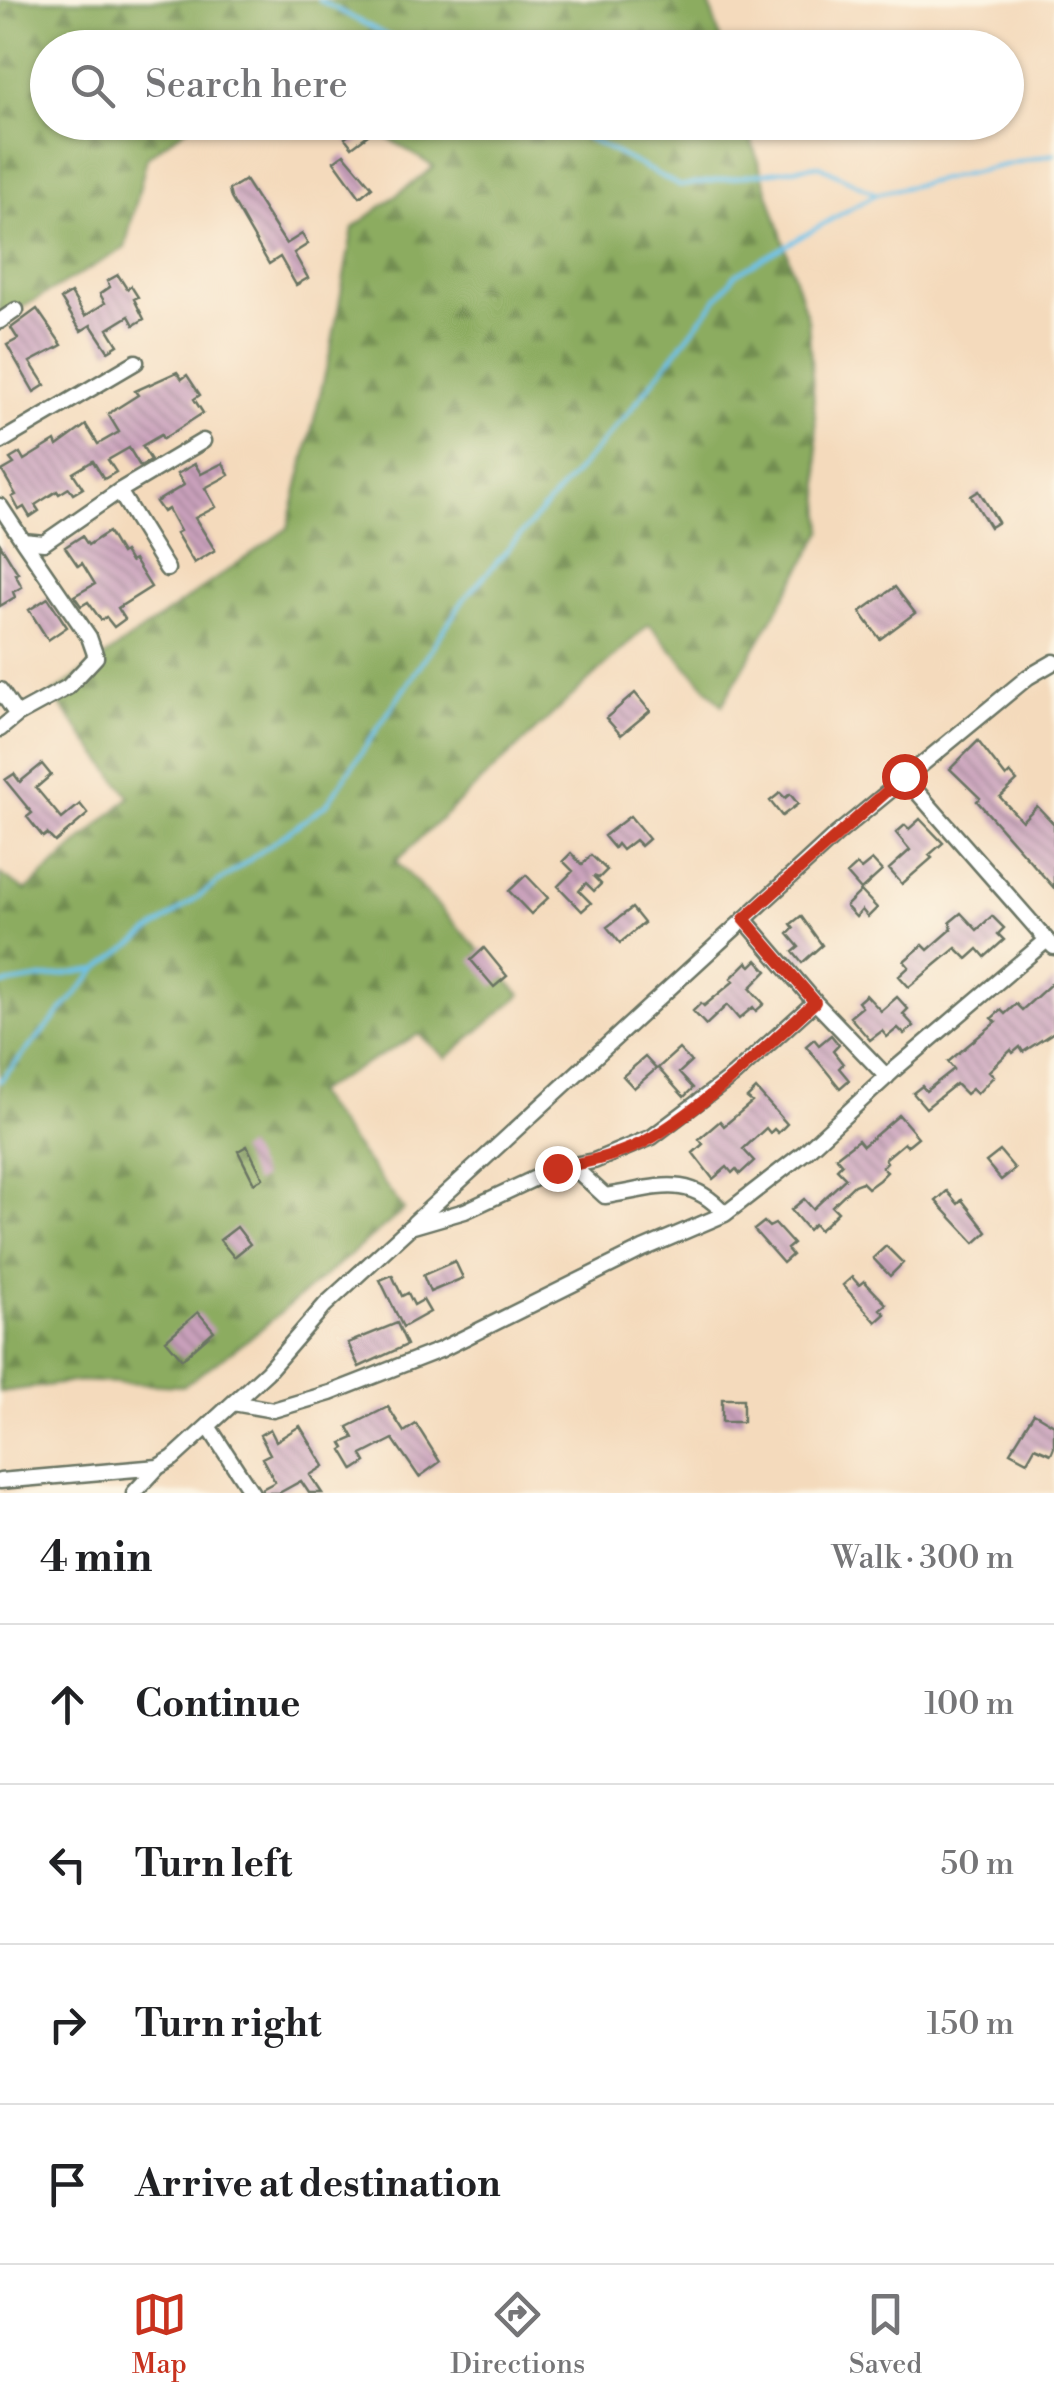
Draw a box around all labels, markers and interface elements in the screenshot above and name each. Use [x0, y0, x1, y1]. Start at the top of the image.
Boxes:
search box [30, 30, 1024, 140]
icon: search [65, 58, 120, 113]
text: Search here [145, 62, 348, 109]
route start [882, 754, 928, 800]
route end [535, 1146, 581, 1192]
text: 4 min [40, 1532, 152, 1585]
text: Walk · 300 m [831, 1538, 1014, 1578]
icon: ahead [40, 1677, 95, 1732]
text: Continue [135, 1681, 300, 1728]
text: 100 m [924, 1684, 1014, 1724]
icon: left [40, 1837, 95, 1892]
text: Turn left [135, 1841, 292, 1888]
text: 50 m [941, 1844, 1014, 1884]
icon: right [40, 1997, 95, 2052]
text: Turn right [135, 2001, 321, 2048]
text: 150 m [927, 2004, 1014, 2044]
icon: arrive [40, 2157, 95, 2212]
text: Arrive at destination [135, 2161, 501, 2208]
tab: Map [132, 2287, 187, 2382]
tab: Directions [450, 2287, 585, 2382]
tab: Saved [849, 2287, 922, 2382]

